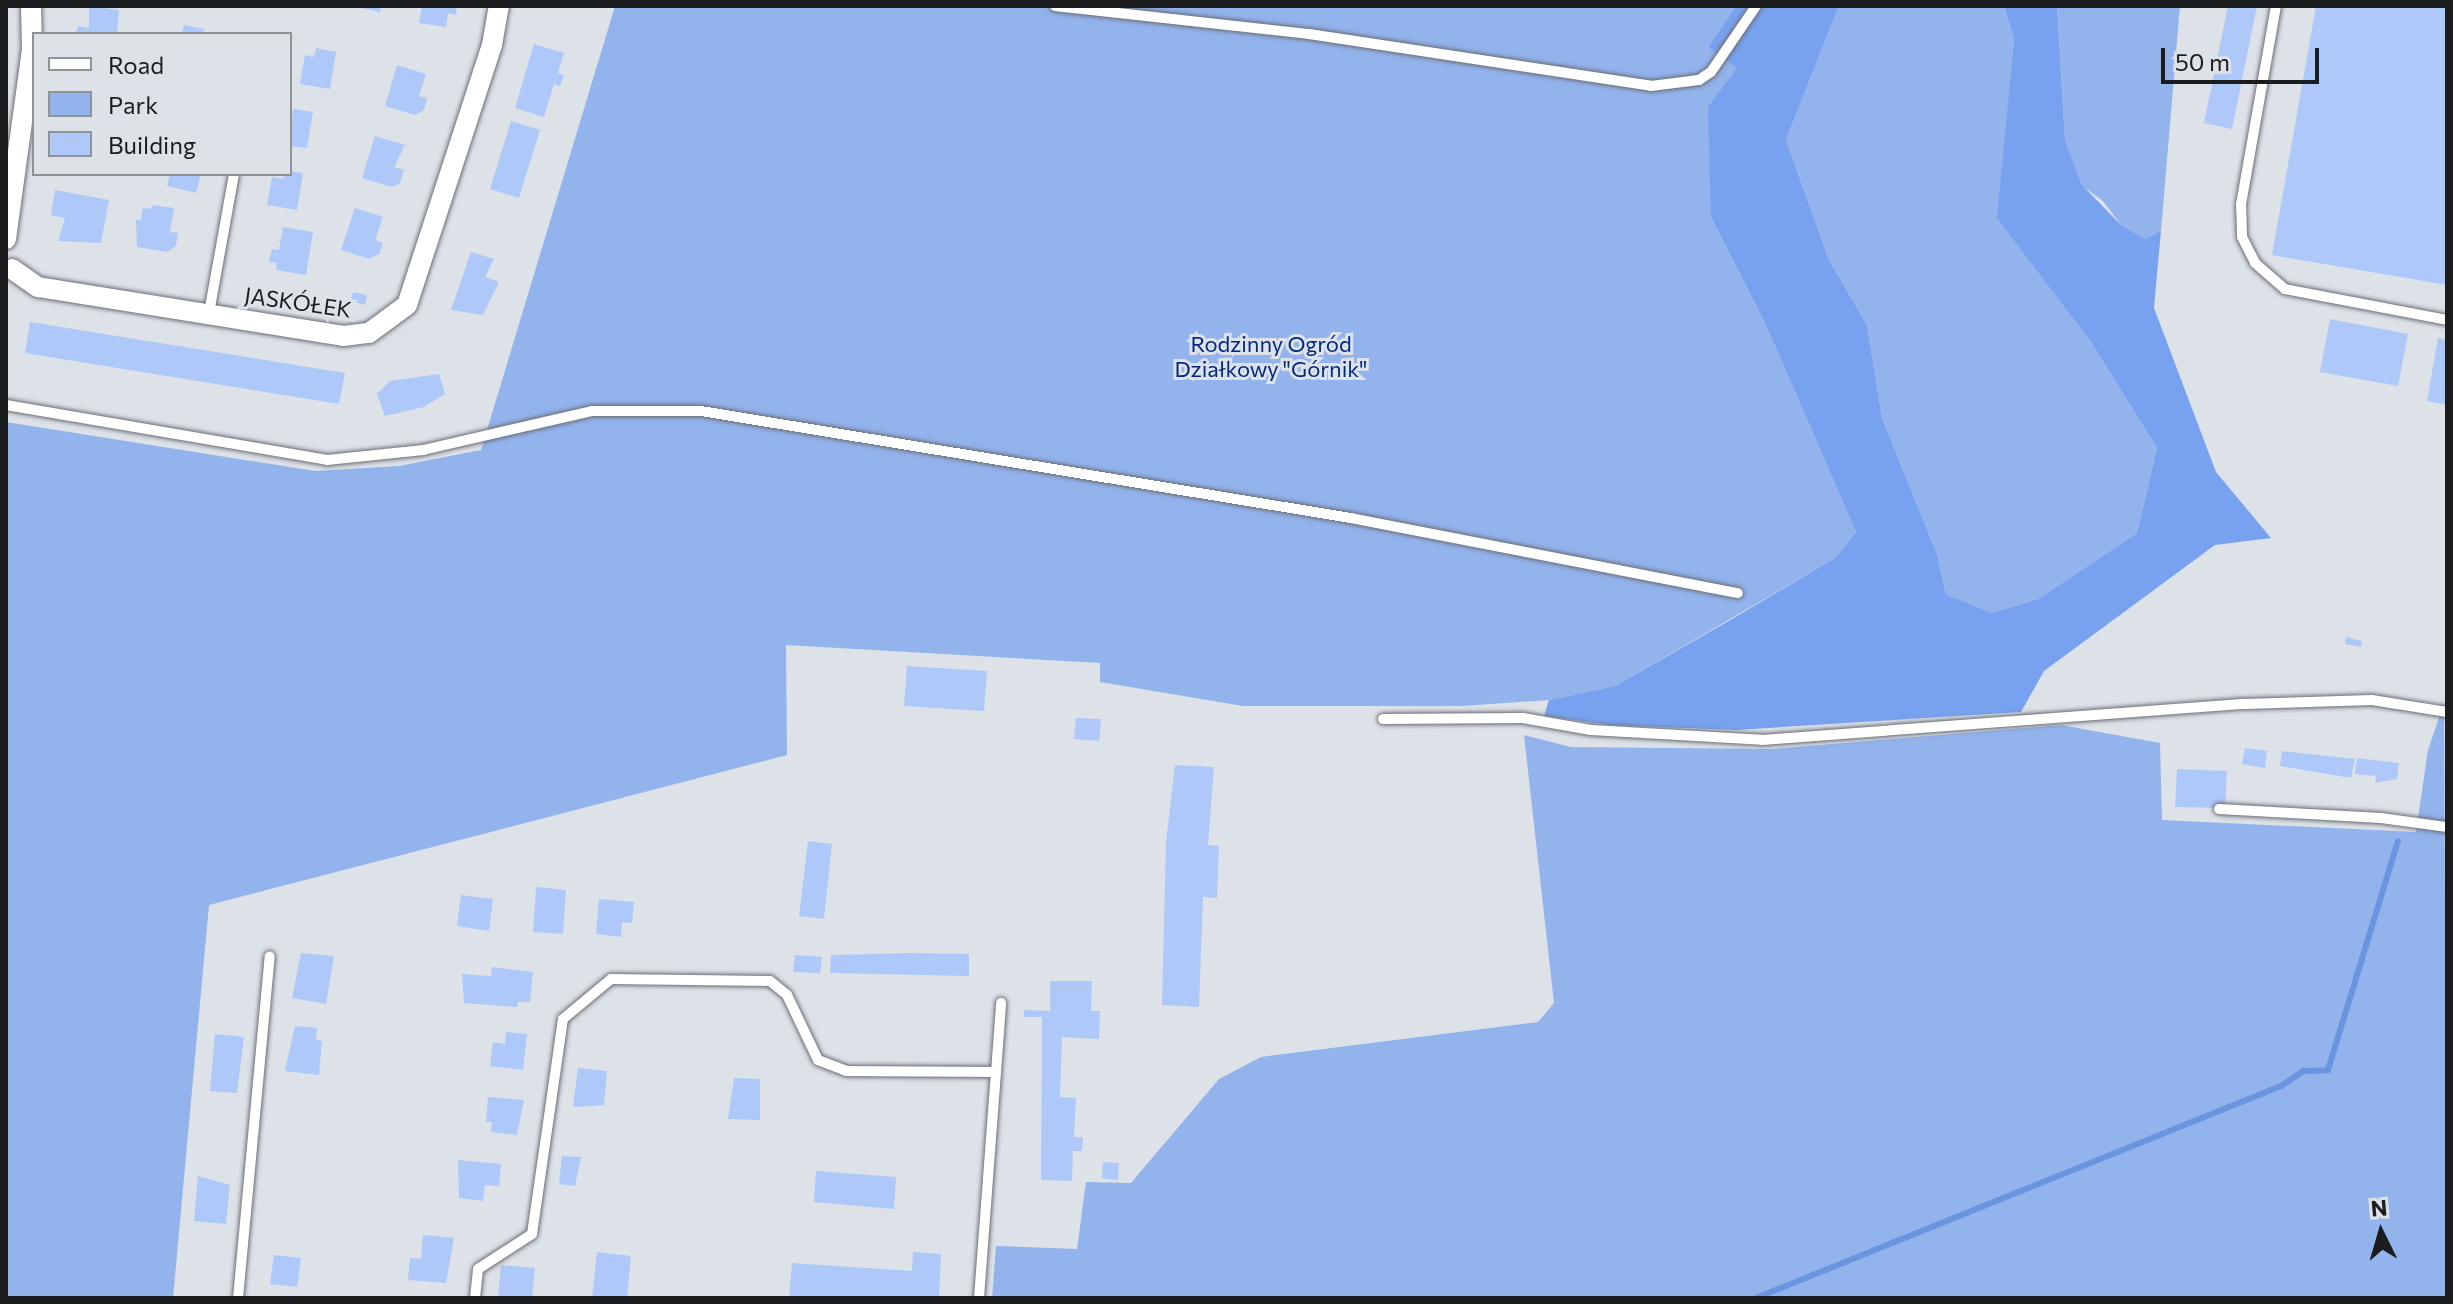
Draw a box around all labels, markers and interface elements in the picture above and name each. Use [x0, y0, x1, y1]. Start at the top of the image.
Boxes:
legend [32, 32, 292, 176]
scale bar [2165, 32, 2323, 82]
text: 50 m [2175, 47, 2230, 76]
text: Road [108, 50, 164, 79]
text: Park [108, 90, 158, 119]
text: Building [108, 130, 196, 159]
street label: JASKÓŁEK [243, 281, 353, 323]
park label: Rodzinny Ogród Działkowy "Górnik" [1175, 330, 1367, 382]
north arrow [2341, 1192, 2421, 1272]
text: N [2369, 1193, 2388, 1222]

